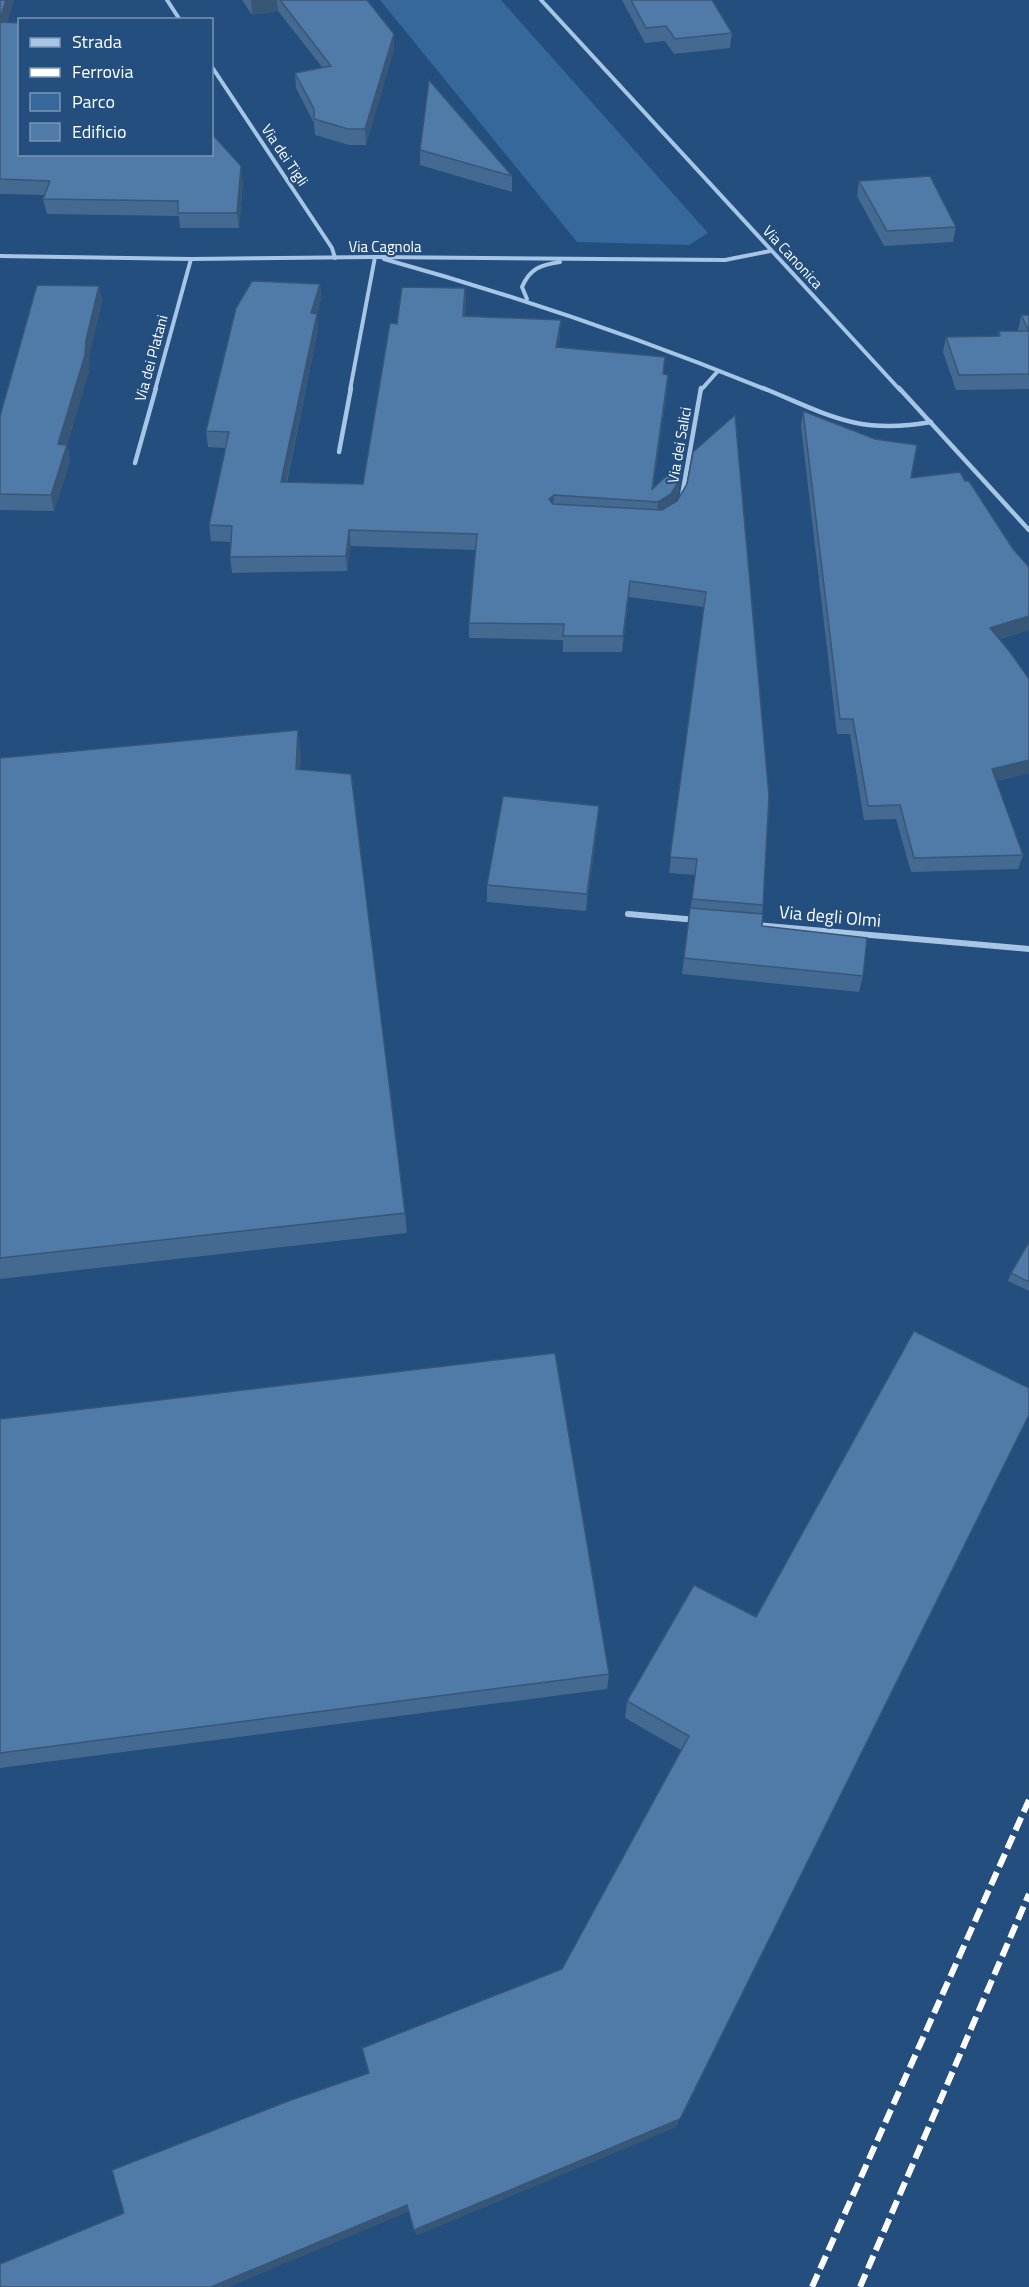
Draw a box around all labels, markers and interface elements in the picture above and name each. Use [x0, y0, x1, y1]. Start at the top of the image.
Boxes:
legend [18, 18, 213, 156]
text: Strada [72, 28, 122, 55]
text: Ferrovia [72, 58, 133, 85]
text: Parco [72, 88, 115, 115]
text: Edificio [72, 118, 126, 145]
street label: Via dei Tigli [256, 119, 314, 191]
street label: Via Canonica [757, 220, 829, 294]
street label: Via Cagnola [348, 235, 422, 258]
street label: Via dei Platani [128, 312, 174, 404]
street label: Via dei Salici [661, 405, 697, 485]
street label: Via degli Olmi [778, 898, 882, 934]

